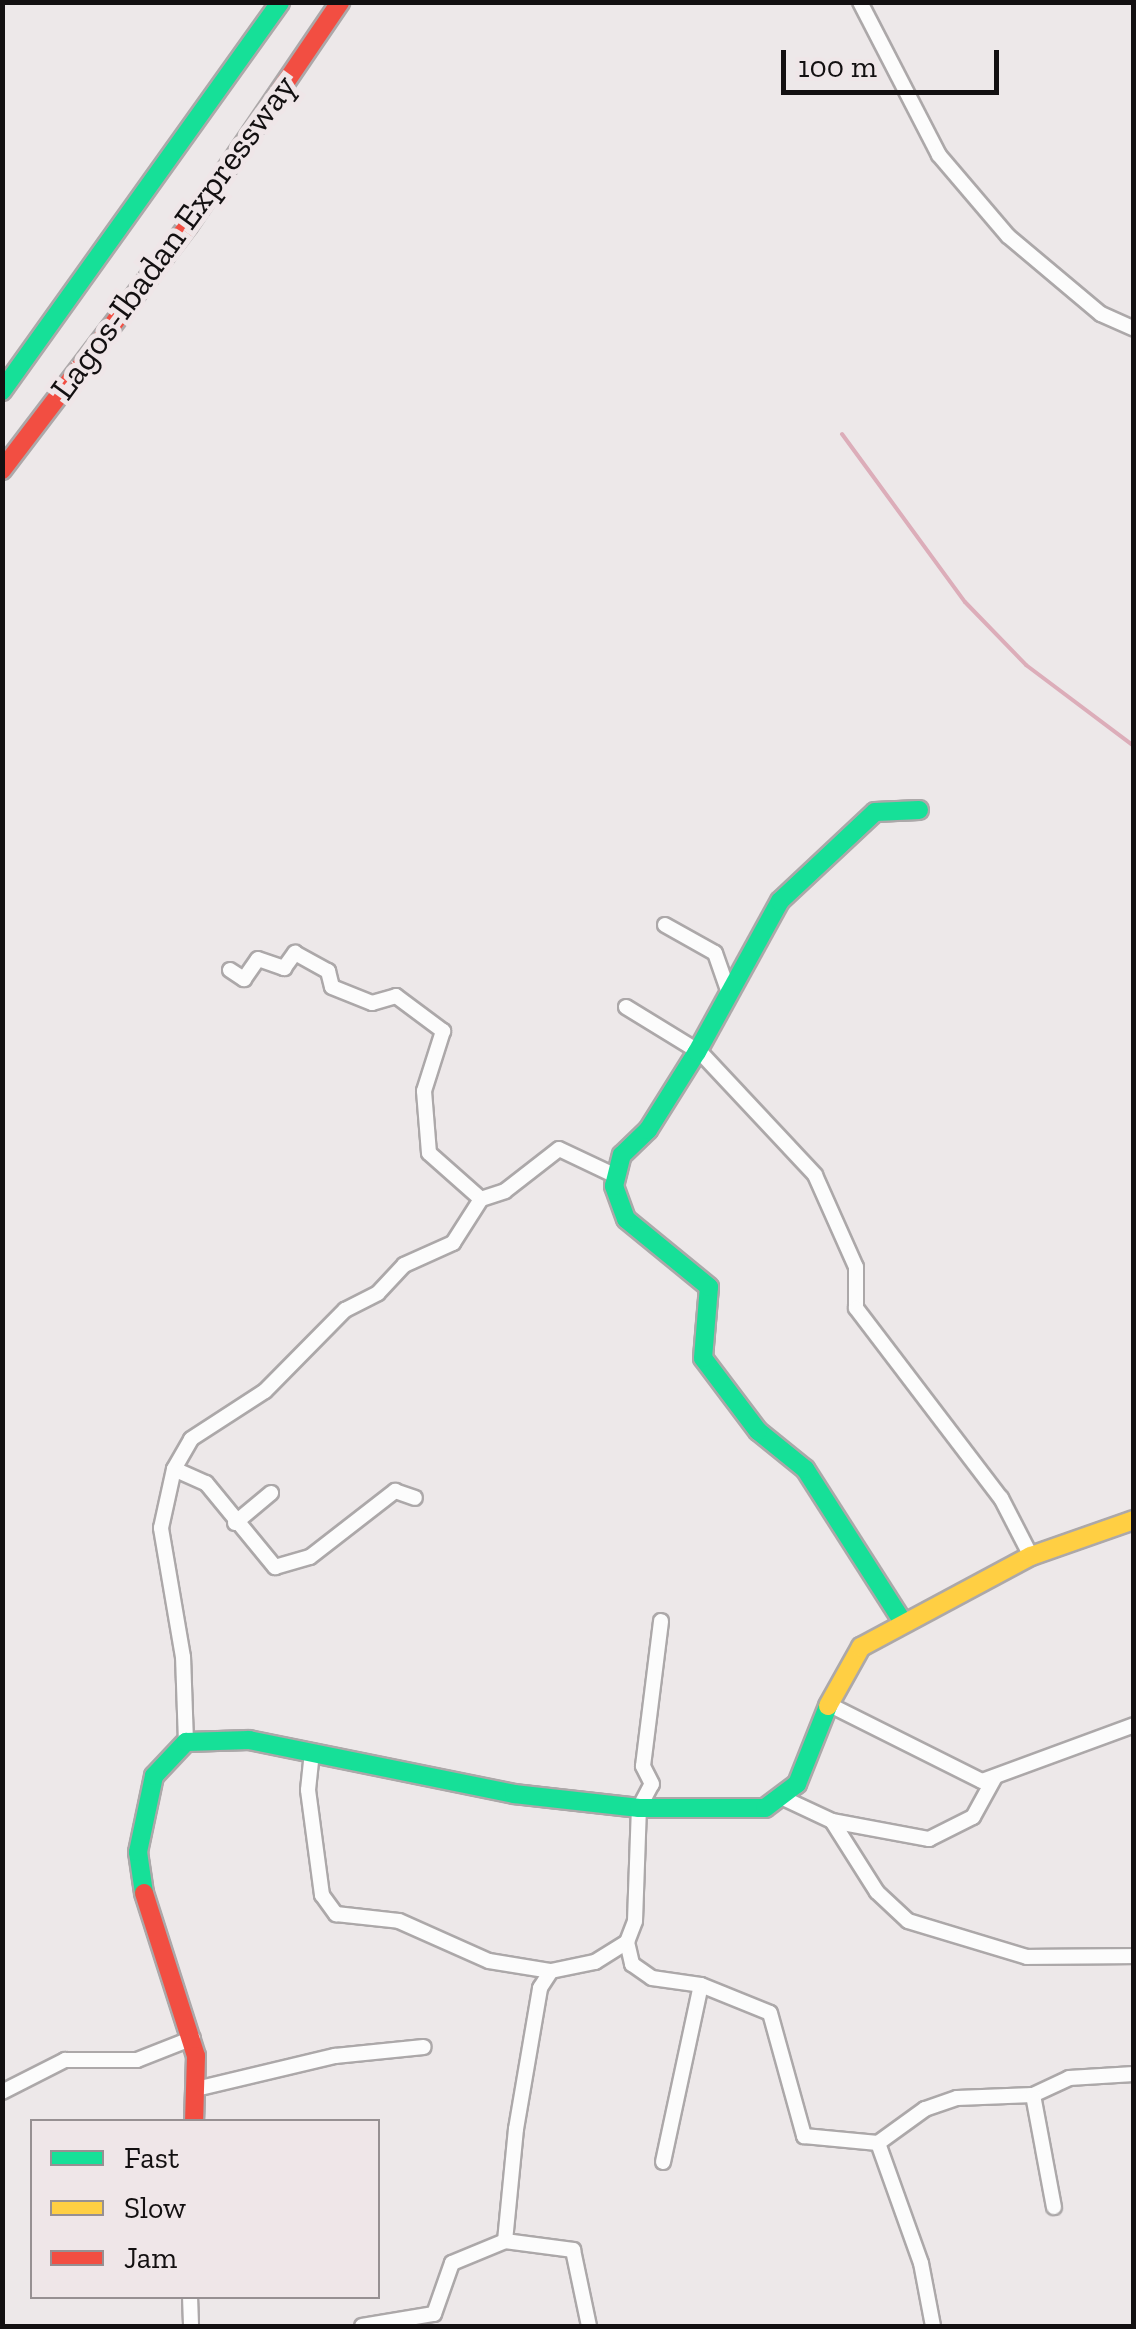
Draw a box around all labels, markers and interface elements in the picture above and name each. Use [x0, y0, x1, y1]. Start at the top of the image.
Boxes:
scale bar [786, 30, 1004, 92]
text: 100 m [798, 49, 877, 85]
street label: Lagos-Ibadan Expressway [41, 66, 305, 408]
legend [30, 2119, 380, 2299]
text: Fast [124, 2140, 179, 2176]
text: Slow [124, 2190, 186, 2226]
text: Jam [124, 2240, 177, 2276]

